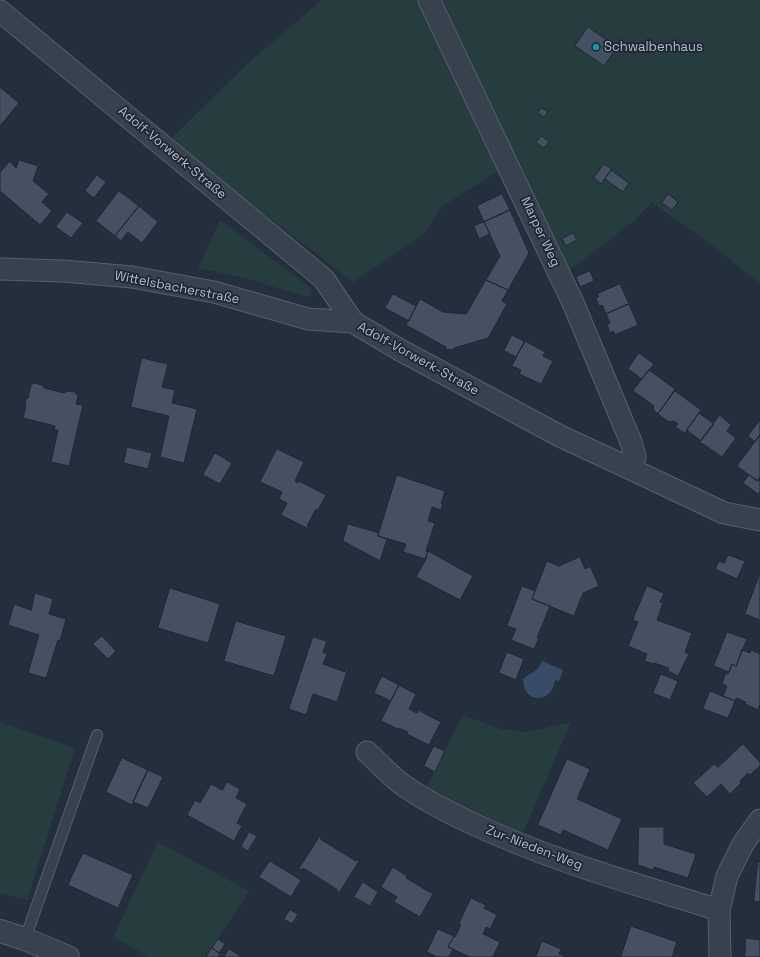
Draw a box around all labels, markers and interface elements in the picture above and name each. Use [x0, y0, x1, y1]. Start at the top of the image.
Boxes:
place label: Schwalbenhaus [604, 39, 703, 55]
marker: Schwalbenhaus [591, 42, 601, 52]
street label: Adolf-Vorwerk-Straße [115, 103, 229, 203]
street label: Marper Weg [517, 195, 563, 269]
street label: Wittelsbacherstraße [113, 268, 241, 308]
street label: Adolf-Vorwerk-Straße [355, 319, 481, 399]
street label: Zur-Nieden-Weg [483, 822, 585, 874]

